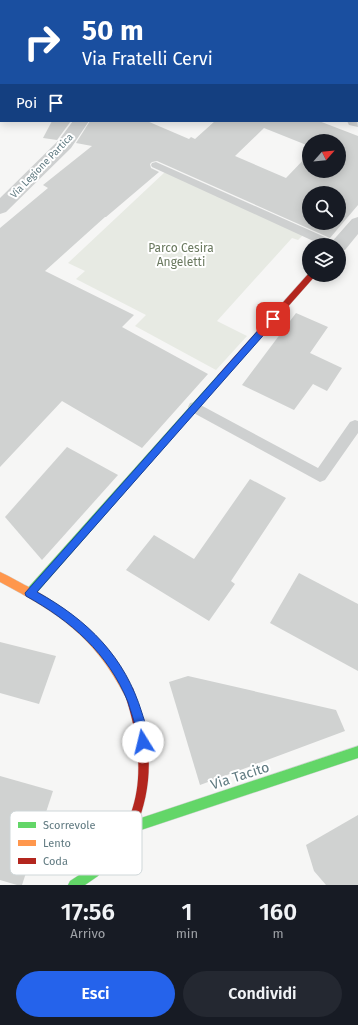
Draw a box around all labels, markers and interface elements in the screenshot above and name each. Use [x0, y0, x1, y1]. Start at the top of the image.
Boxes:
text: 50 m [82, 14, 144, 47]
icon: right [16, 16, 68, 68]
text: Via Fratelli Cervi [82, 48, 213, 70]
icon: arrive [45, 92, 67, 114]
text: Poi [16, 94, 37, 112]
street label: Via Legione Partica [8, 131, 76, 201]
north arrow [302, 134, 346, 178]
map controls [302, 134, 346, 282]
button: search [302, 186, 346, 230]
button: layers [302, 238, 346, 282]
park label: Parco Cesira Angeletti [148, 241, 214, 269]
pin [256, 302, 290, 336]
icon: arrive [262, 308, 284, 330]
position arrow [122, 721, 164, 763]
street label: Via Tacito [208, 759, 272, 793]
legend [10, 811, 142, 875]
text: Scorrevole [43, 819, 96, 832]
text: Lento [43, 837, 71, 850]
text: Coda [43, 855, 68, 868]
text: 17:56 [61, 898, 115, 926]
text: 1 [181, 898, 192, 926]
text: 160 [259, 898, 297, 926]
text: Arrivo [70, 926, 105, 941]
text: min [176, 926, 198, 941]
text: m [272, 926, 284, 941]
button: Esci [16, 971, 175, 1017]
button: Condividi [183, 971, 342, 1017]

